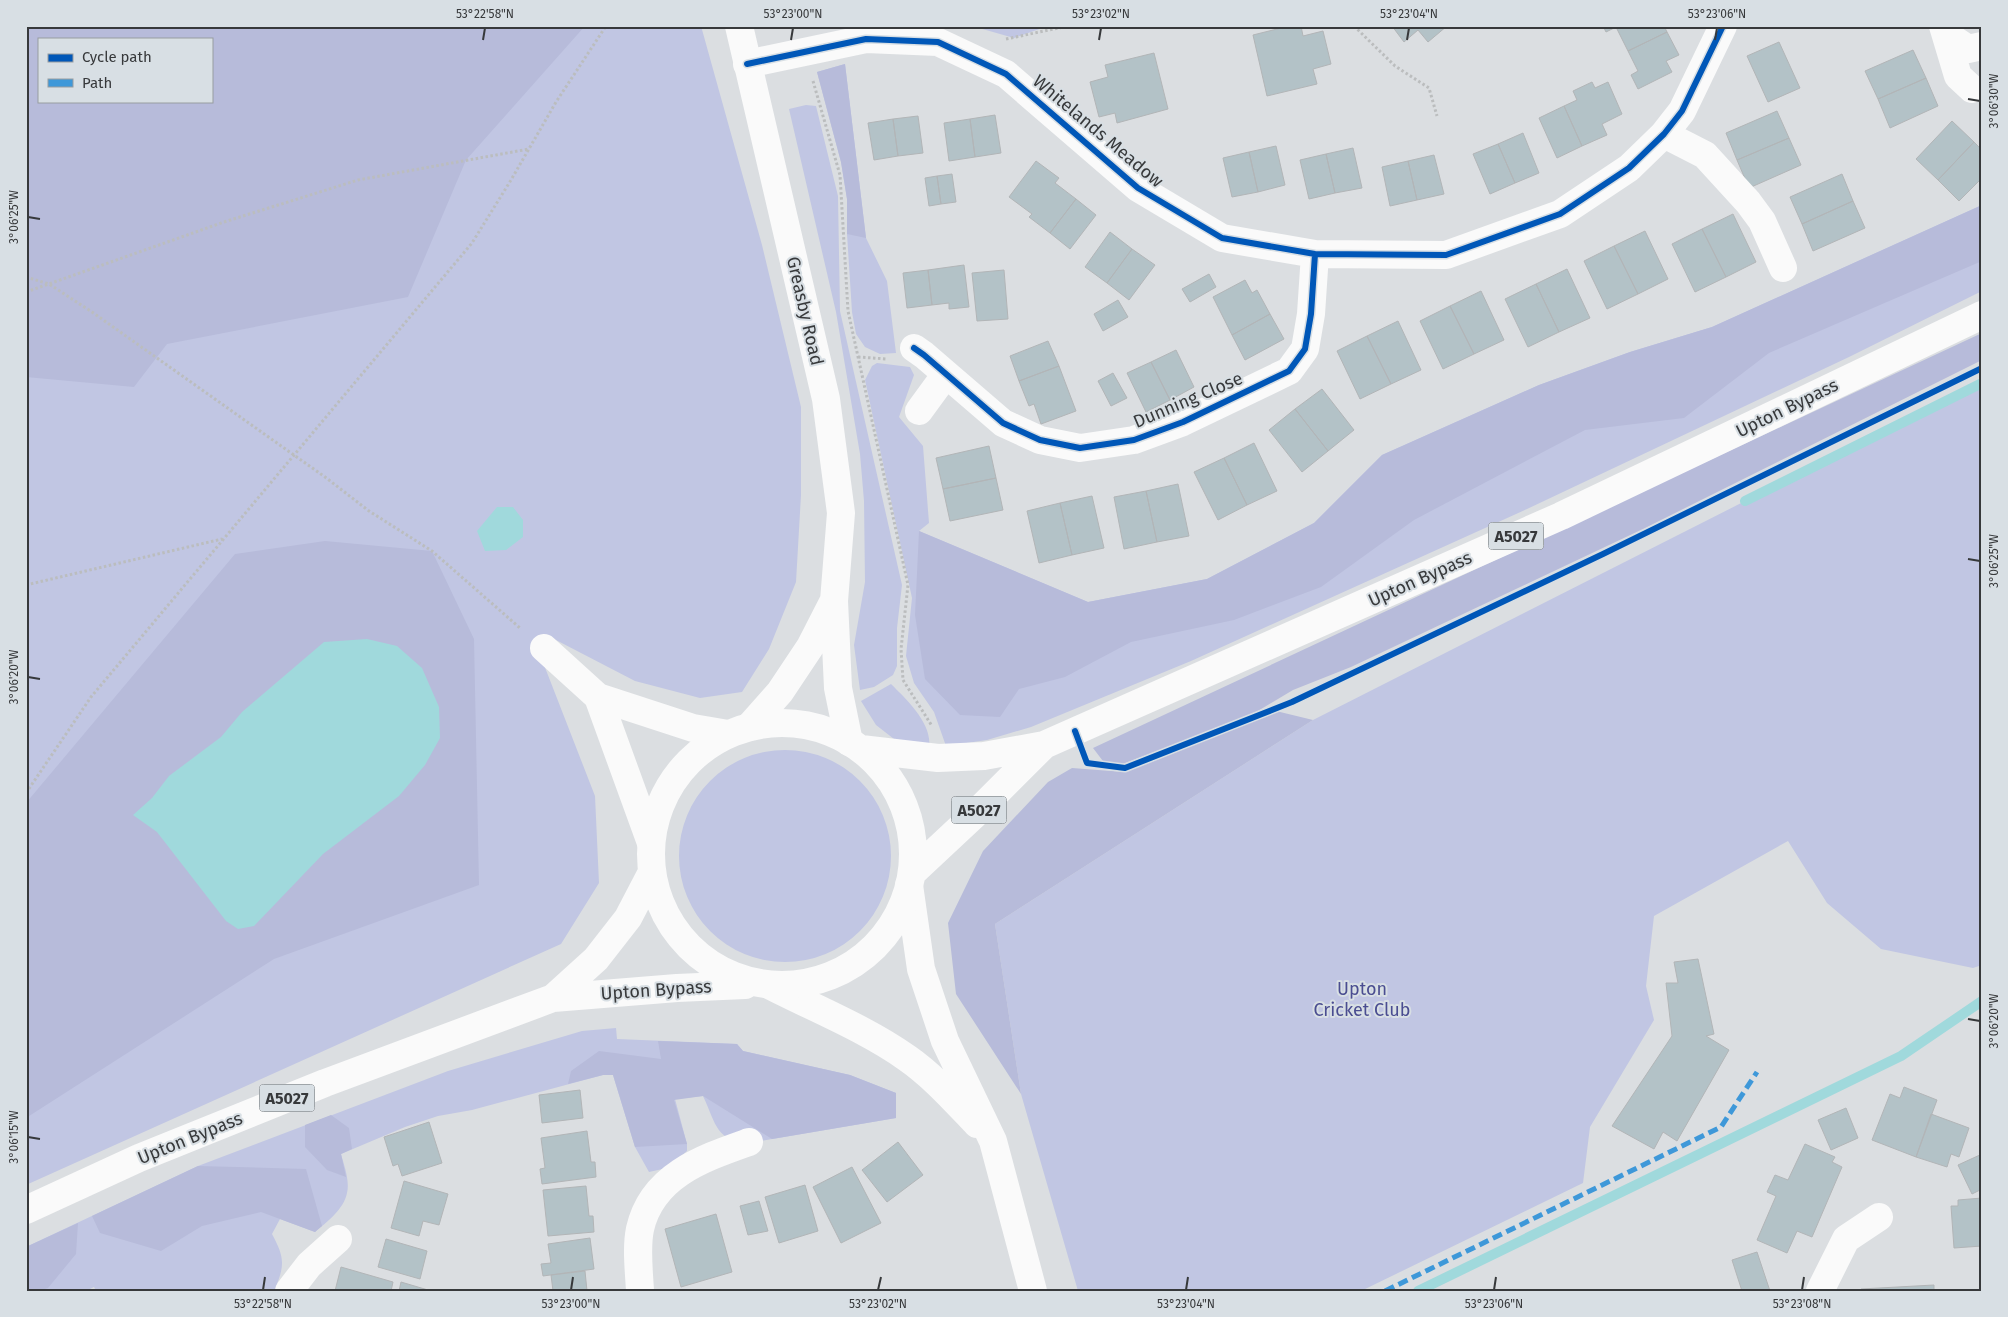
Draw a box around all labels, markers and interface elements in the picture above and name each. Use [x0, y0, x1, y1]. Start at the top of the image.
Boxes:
text: 53°22'58"N [456, 7, 514, 21]
text: 53°23'00"N [764, 7, 822, 21]
text: 53°23'02"N [1072, 7, 1130, 21]
text: 53°23'04"N [1380, 7, 1438, 21]
text: 53°23'06"N [1688, 7, 1746, 21]
legend [38, 38, 212, 102]
text: Cycle path [82, 48, 152, 66]
street label: Whitelands Meadow [1028, 70, 1168, 192]
text: 3°06'30"W [1987, 73, 2001, 129]
text: Path [82, 74, 112, 92]
text: 3°06'25"W [7, 190, 21, 244]
street label: Greasby Road [782, 254, 828, 368]
street label: Dunning Close [1130, 367, 1246, 433]
street label: Upton Bypass [1732, 374, 1842, 442]
road number: A5027 [1488, 522, 1544, 550]
text: 3°06'25"W [1987, 534, 2001, 588]
street label: Upton Bypass [1365, 546, 1475, 612]
text: 3°06'20"W [7, 649, 21, 704]
road number: A5027 [952, 796, 1006, 824]
street label: Upton Bypass [600, 975, 712, 1005]
park label: Upton Cricket Club [1314, 978, 1410, 1021]
text: 3°06'20"W [1987, 993, 2001, 1048]
road number: A5027 [260, 1084, 314, 1112]
street label: Upton Bypass [134, 1107, 246, 1169]
text: 3°06'15"W [7, 1110, 21, 1164]
text: 53°22'58"N [234, 1297, 292, 1311]
text: 53°23'00"N [542, 1297, 600, 1311]
text: 53°23'02"N [849, 1297, 907, 1311]
text: 53°23'04"N [1157, 1297, 1215, 1311]
text: 53°23'06"N [1465, 1297, 1523, 1311]
text: 53°23'08"N [1773, 1297, 1831, 1311]

